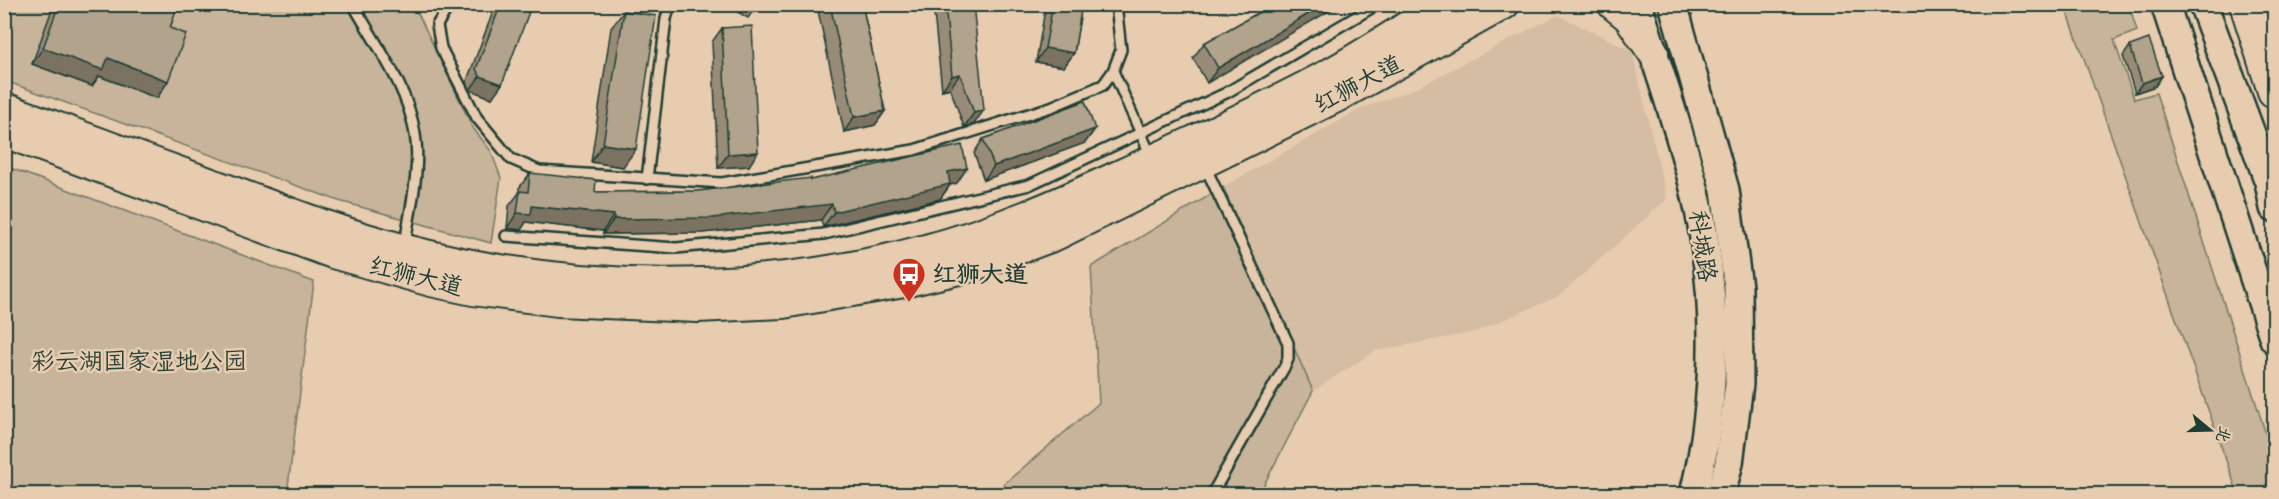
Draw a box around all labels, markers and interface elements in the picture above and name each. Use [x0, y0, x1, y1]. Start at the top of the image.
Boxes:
street label: 红狮大道 [1309, 49, 1410, 124]
street label: 科城路 [1678, 208, 1722, 284]
street label: 红狮大道 [365, 251, 466, 307]
bus stop icon: 红狮大道 [891, 256, 927, 303]
place label: 红狮大道 [932, 260, 1028, 294]
park label: 彩云湖国家湿地公园 [31, 347, 247, 381]
north arrow [2180, 400, 2240, 460]
text: 北 [2208, 423, 2235, 445]

